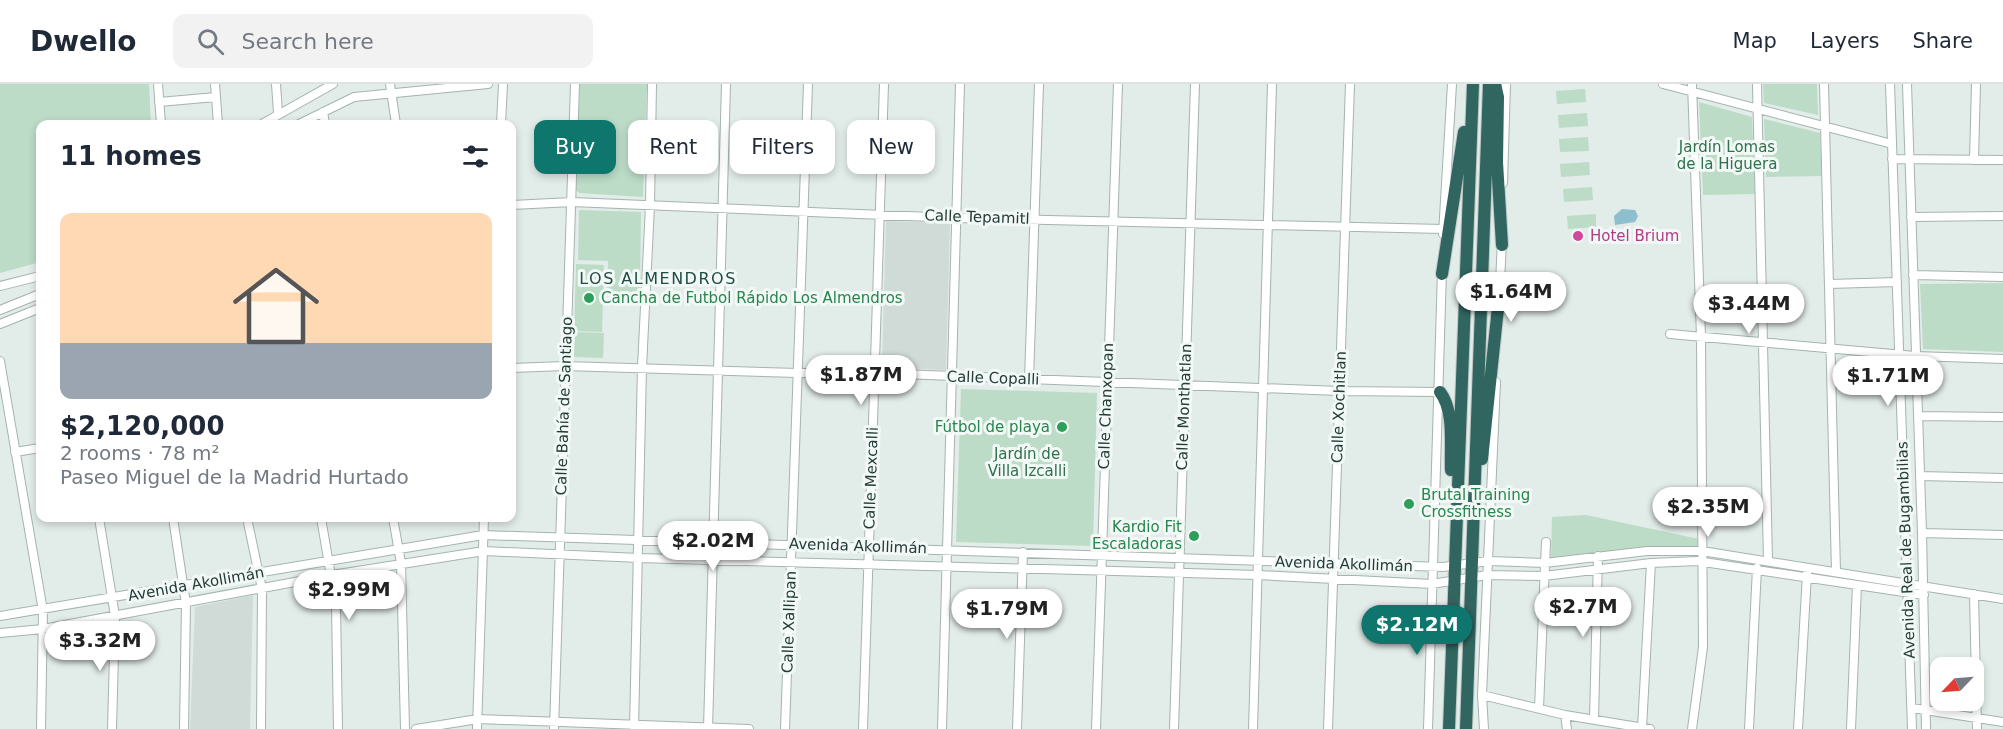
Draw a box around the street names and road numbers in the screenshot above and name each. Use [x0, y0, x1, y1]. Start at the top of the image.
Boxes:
street label: Calle Tepamitl [924, 206, 1030, 228]
street label: Calle Bahía de Santiago [552, 316, 576, 496]
street label: Calle Chanxopan [1095, 342, 1117, 470]
street label: Calle Monthatlan [1173, 343, 1195, 471]
street label: Calle Xochitlan [1328, 351, 1350, 463]
street label: Calle Copalli [946, 367, 1040, 389]
street label: Calle Mexcalli [860, 426, 882, 530]
street label: Avenida Real de Bugambilias [1893, 441, 1919, 659]
street label: Avenida Akollimán [789, 535, 927, 557]
street label: Avenida Akollimán [1275, 553, 1413, 575]
street label: Avenida Akollimán [126, 563, 266, 605]
street label: Calle Xallipan [778, 571, 800, 673]

